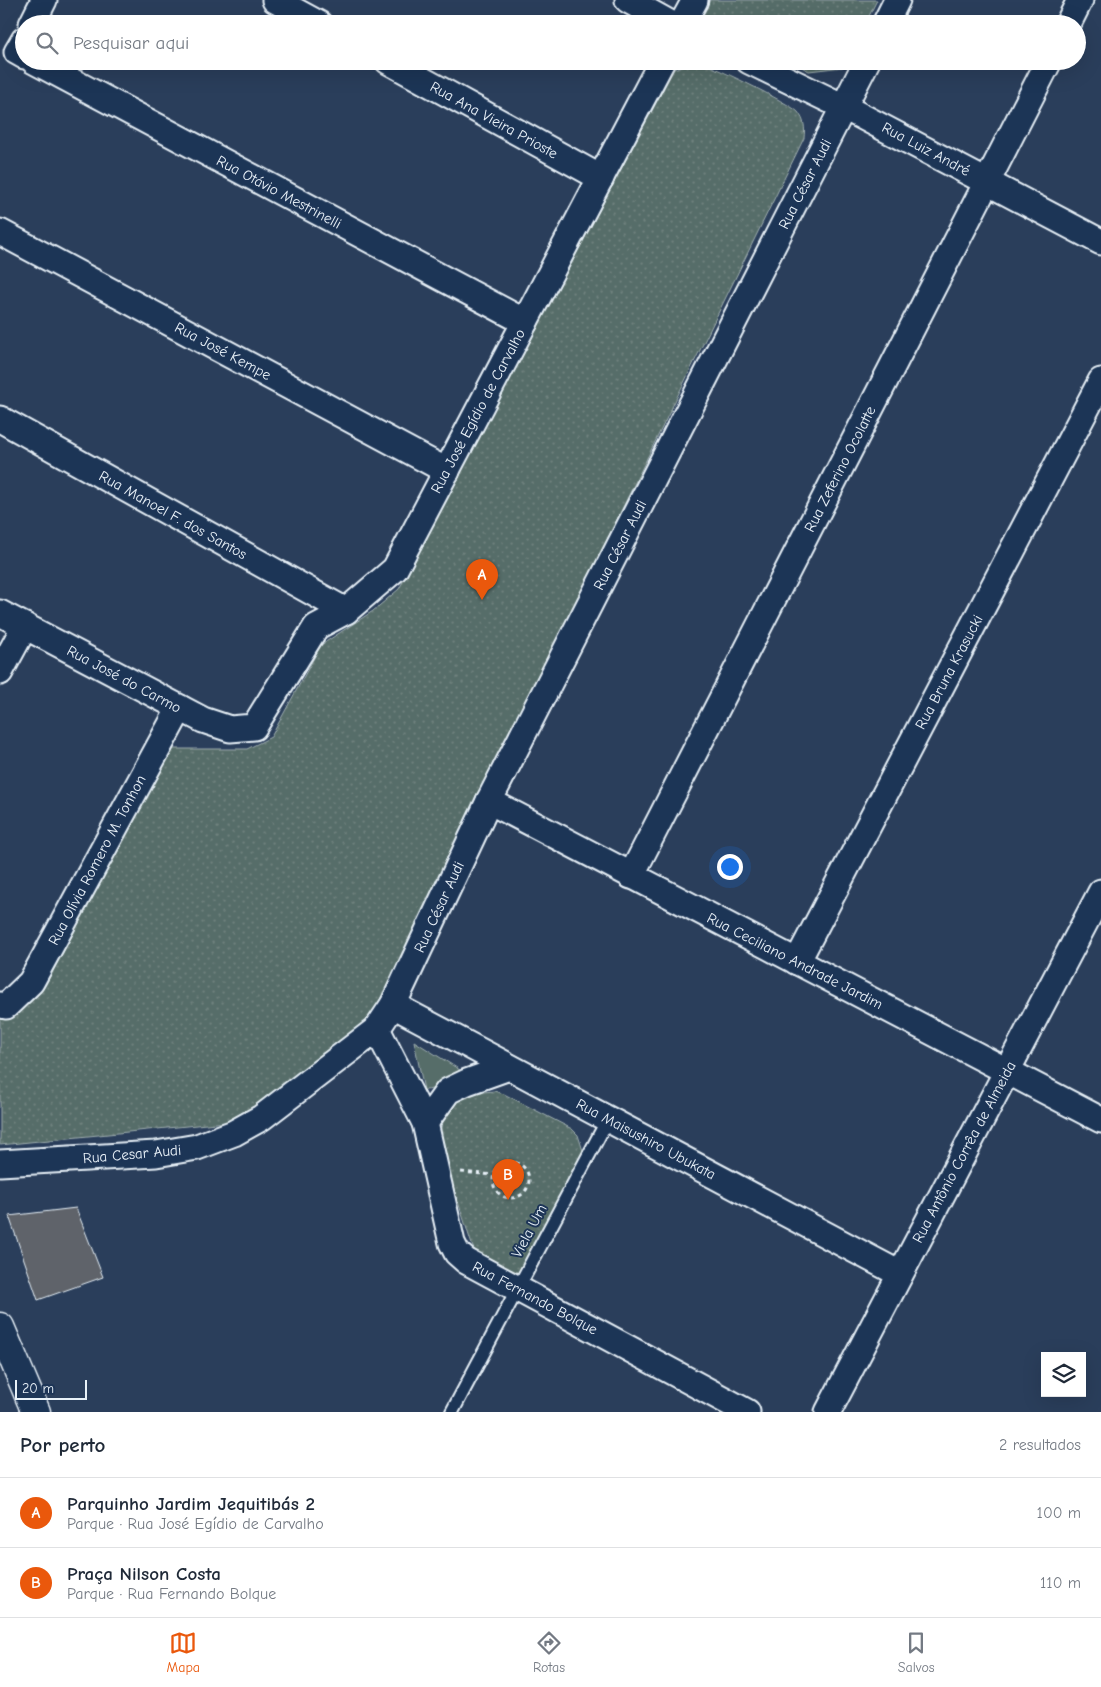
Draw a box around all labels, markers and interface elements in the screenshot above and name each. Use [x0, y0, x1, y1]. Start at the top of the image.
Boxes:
search box [15, 15, 1086, 70]
icon: search [33, 29, 61, 57]
text: Pesquisar aqui [73, 32, 189, 54]
street label: Rua Ana Vieira Prioste [427, 77, 561, 163]
street label: Rua Luiz André [879, 118, 974, 180]
street label: Rua César Audi [775, 136, 835, 232]
street label: Rua Otávio Mestrinelli [213, 151, 345, 233]
street label: Rua José Kempe [172, 318, 275, 384]
street label: Rua José Egídio de Carvalho [427, 326, 529, 496]
street label: Rua Zeferino Ocolatte [800, 403, 880, 535]
street label: Rua Manoel F. dos Santos [96, 467, 250, 563]
street label: Rua César Audi [590, 497, 650, 593]
pin: A [466, 559, 498, 600]
street label: Rua Bruna Krasucki [911, 612, 987, 732]
street label: Rua José do Carmo [64, 641, 184, 717]
street label: Rua Olívia Romero M. Tonhon [44, 772, 150, 948]
your location [717, 854, 743, 880]
street label: Rua César Audi [410, 858, 468, 956]
street label: Rua Ceciliano Andrade Jardim [704, 909, 886, 1013]
street label: Rua Antônio Corrêa de Almeida [908, 1058, 1020, 1246]
street label: Rua Maisushiro Ubukata [573, 1095, 719, 1183]
street label: Rua Cesar Audi [82, 1141, 182, 1167]
pin: B [492, 1159, 524, 1200]
street label: Viela Um [507, 1201, 551, 1261]
street label: Rua Fernando Bolque [469, 1257, 601, 1339]
map controls [1041, 1352, 1086, 1397]
button: layers [1041, 1352, 1086, 1397]
scale bar [15, 1377, 88, 1400]
text: 20 m [22, 1380, 54, 1397]
text: Por perto [20, 1433, 105, 1457]
text: 2 resultados [999, 1436, 1081, 1454]
text: Parquinho Jardim Jequitibás 2 [67, 1493, 315, 1515]
text: A [32, 1504, 40, 1522]
text: 100 m [1037, 1504, 1081, 1522]
text: Parque · Rua José Egídio de Carvalho [67, 1515, 324, 1533]
text: Praça Nilson Costa [67, 1563, 221, 1585]
text: B [31, 1574, 41, 1592]
text: 110 m [1040, 1574, 1081, 1592]
text: Parque · Rua Fernando Bolque [67, 1585, 276, 1603]
tab: Mapa [166, 1629, 200, 1676]
tab: Rotas [533, 1629, 565, 1676]
tab: Salvos [898, 1629, 935, 1676]

